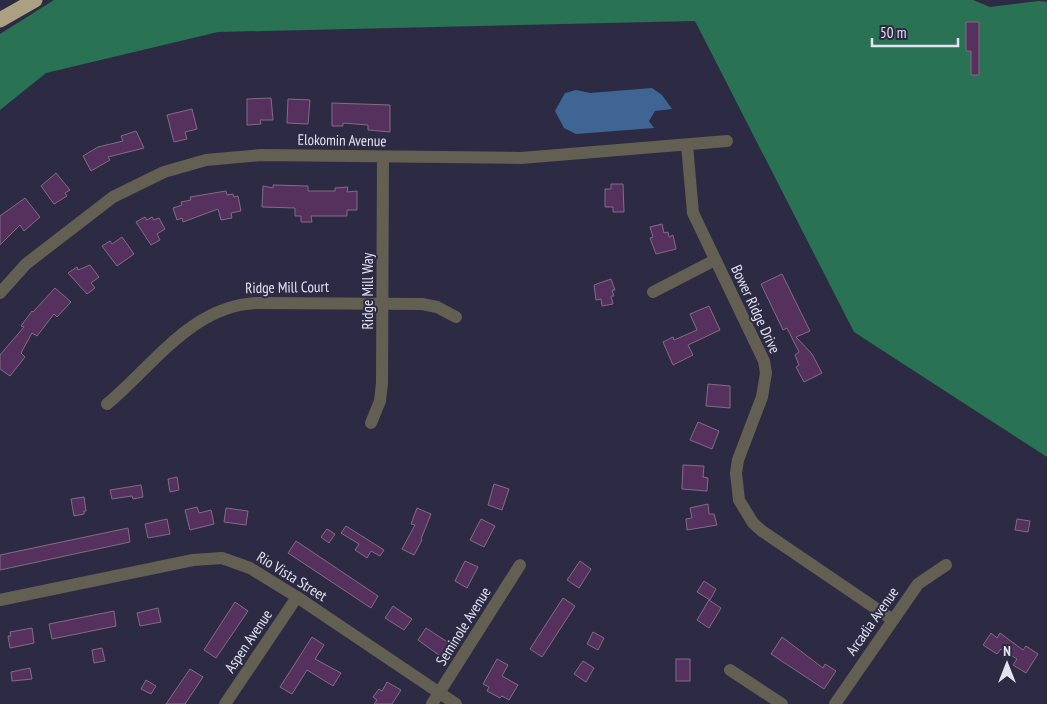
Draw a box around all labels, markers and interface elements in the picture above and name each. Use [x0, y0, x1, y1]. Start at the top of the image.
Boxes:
scale bar [872, 15, 958, 47]
text: 50 m [880, 23, 906, 42]
street label: Elokomin Avenue [297, 130, 387, 150]
street label: Ridge Mill Way [358, 252, 377, 329]
street label: Bower Ridge Drive [727, 262, 785, 356]
street label: Ridge Mill Court [245, 277, 329, 297]
street label: Rio Vista Street [253, 547, 331, 605]
street label: Seminole Avenue [431, 583, 495, 669]
street label: Arcadia Avenue [842, 583, 902, 659]
street label: Aspen Avenue [220, 606, 276, 676]
north arrow [982, 639, 1032, 689]
text: N [1003, 642, 1011, 660]

